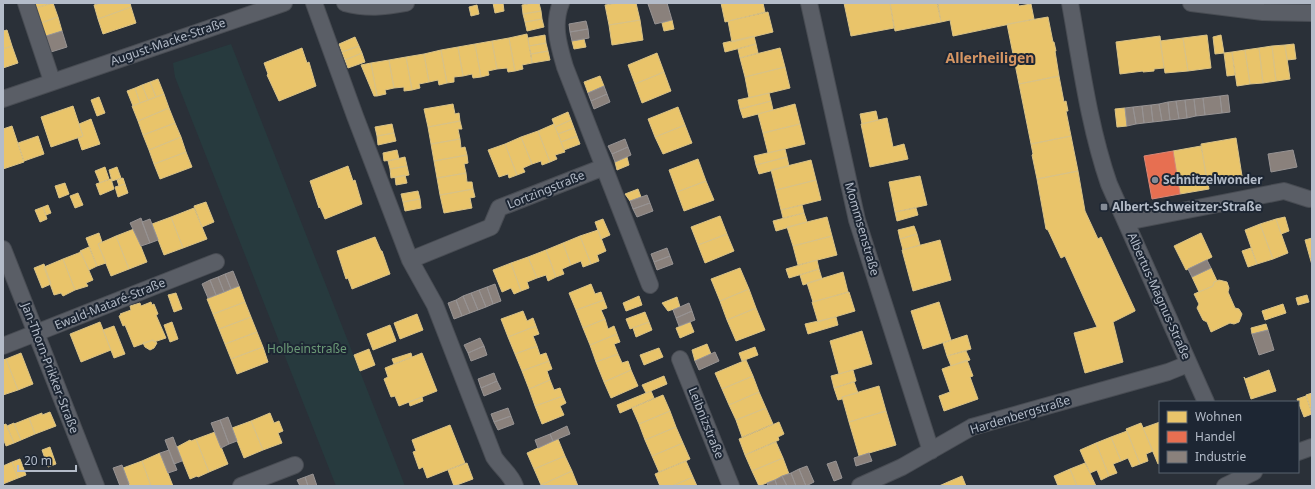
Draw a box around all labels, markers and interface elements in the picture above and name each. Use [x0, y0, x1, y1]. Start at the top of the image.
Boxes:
street label: August-Macke-Straße [108, 14, 228, 69]
district label: Allerheiligen [946, 48, 1034, 67]
street label: Lortzingstraße [504, 166, 587, 213]
place label: Schnitzelwonder [1163, 171, 1263, 188]
marker: Schnitzelwonder [1150, 175, 1160, 185]
street label: Mommsenstraße [841, 180, 884, 278]
place label: Albert-Schweitzer-Straße [1112, 198, 1262, 215]
marker: Albert-Schweitzer-Straße [1099, 202, 1109, 212]
street label: Albertus-Magnus-Straße [1124, 230, 1195, 362]
street label: Ewald-Mataré-Straße [52, 273, 168, 334]
street label: Jan-Thorn-Prikker-Straße [17, 299, 83, 436]
park label: Holbeinstraße [267, 340, 347, 357]
street label: Leibnizstraße [684, 385, 729, 461]
street label: Hardenbergstraße [968, 391, 1072, 438]
legend [1159, 401, 1299, 473]
text: Wohnen [1195, 408, 1242, 425]
text: Handel [1195, 428, 1235, 445]
scale bar [18, 447, 76, 473]
text: Industrie [1195, 448, 1246, 465]
text: 20 m [24, 452, 52, 469]

